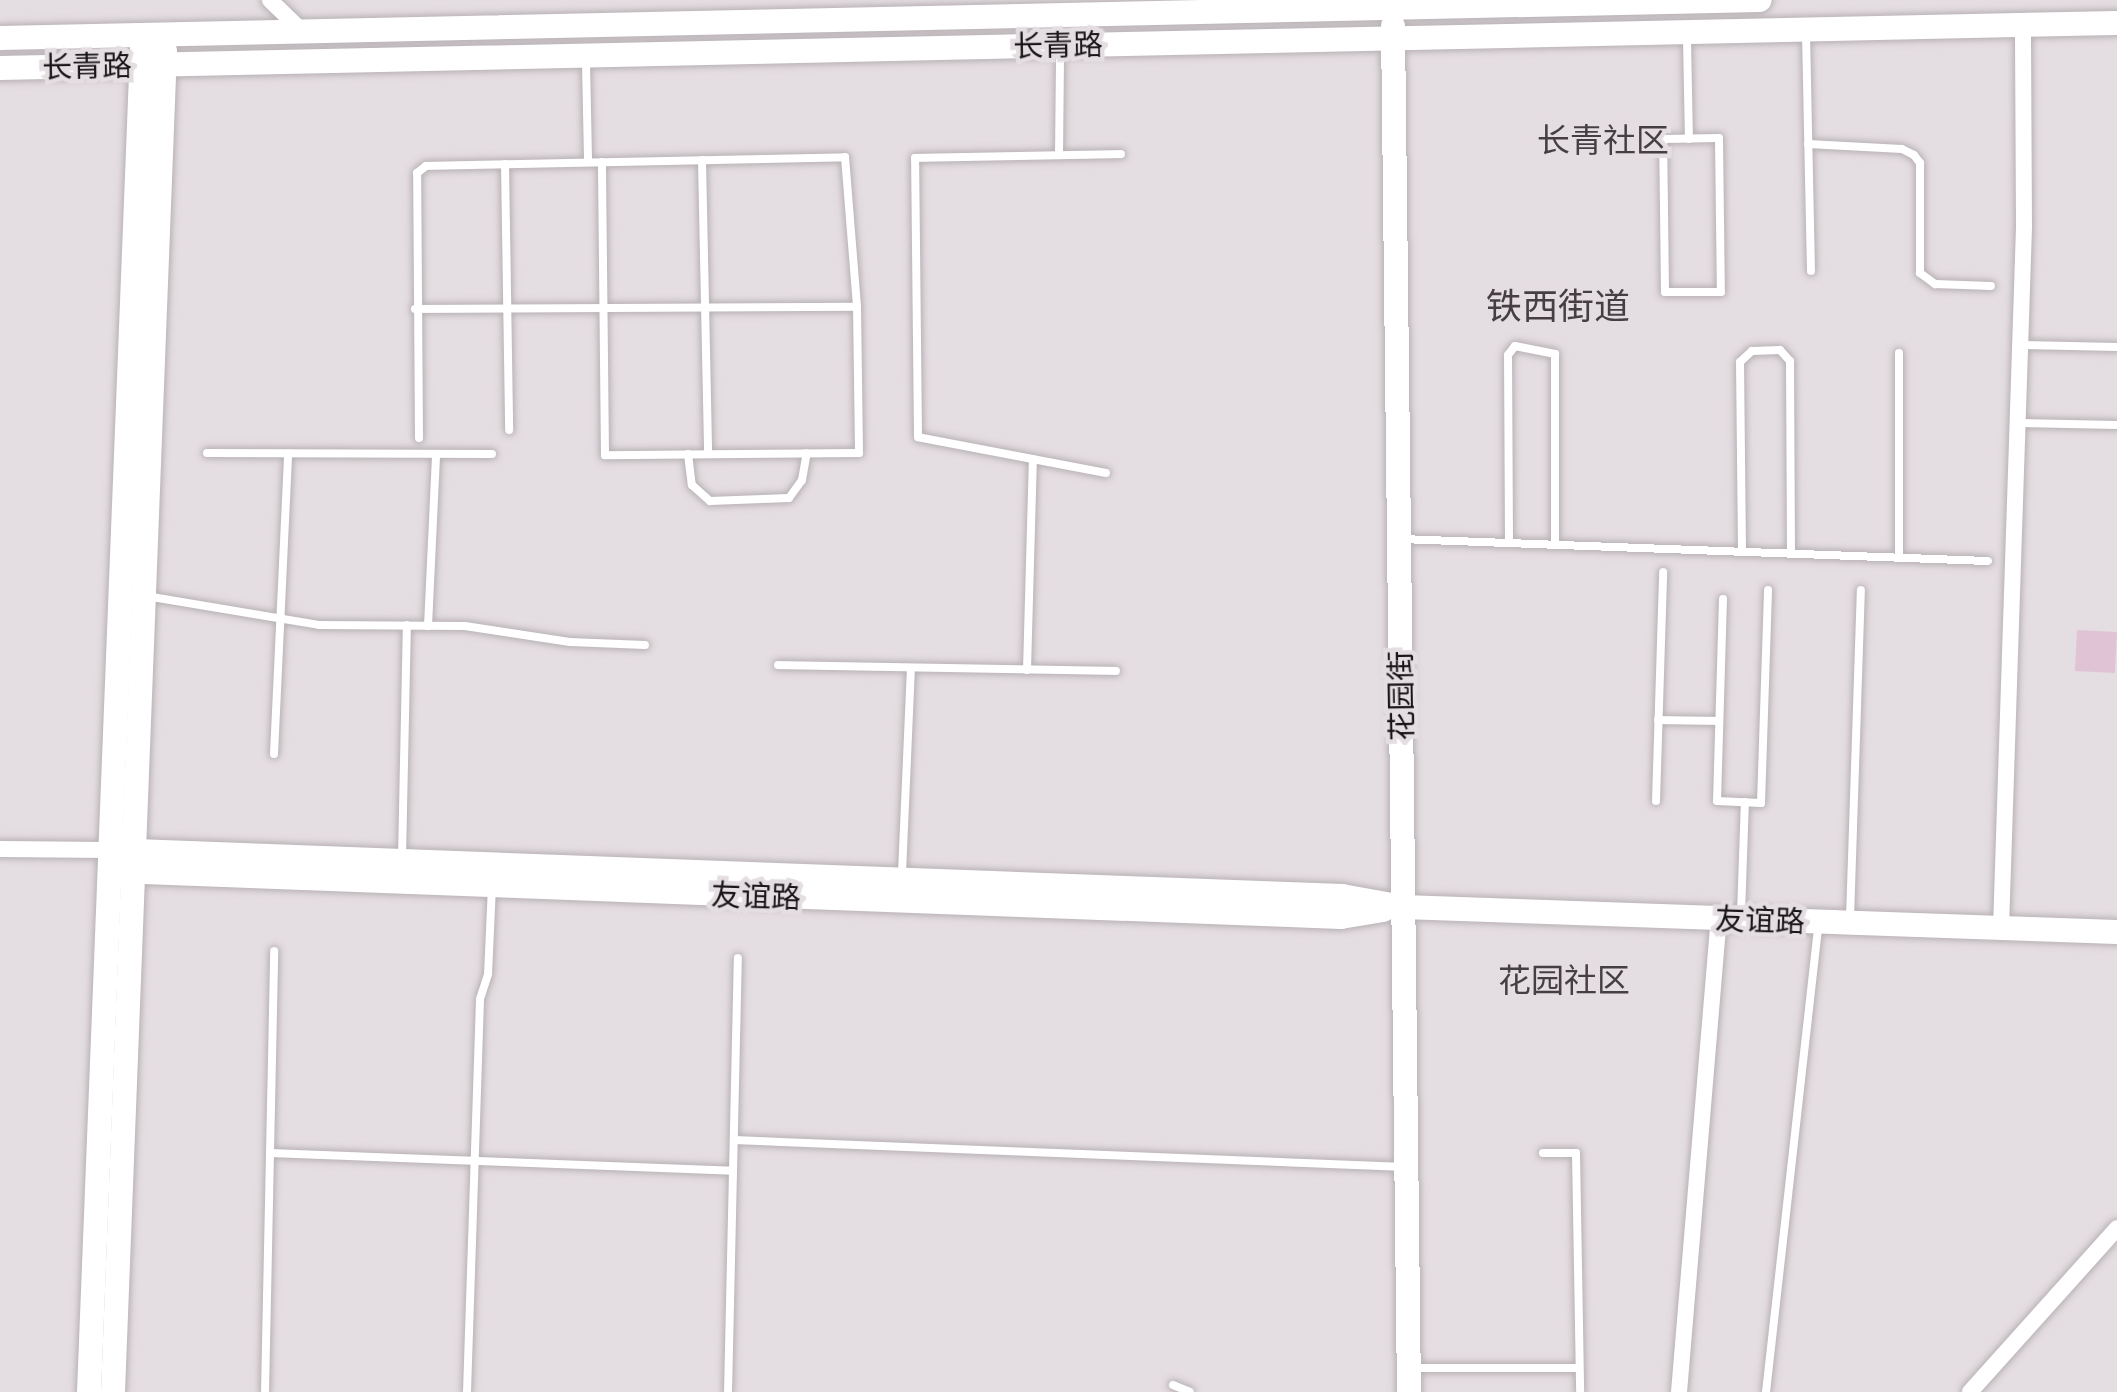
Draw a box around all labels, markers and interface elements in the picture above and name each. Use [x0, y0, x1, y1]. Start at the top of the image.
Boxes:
street label: 长青路 [1013, 26, 1103, 64]
street label: 长青路 [42, 47, 132, 85]
district label: 长青社区 [1537, 120, 1669, 160]
district label: 铁西街道 [1486, 284, 1630, 328]
street label: 花园街 [1382, 651, 1420, 741]
street label: 友谊路 [710, 876, 802, 916]
street label: 友谊路 [1714, 900, 1806, 940]
district label: 花园社区 [1498, 960, 1630, 1000]

